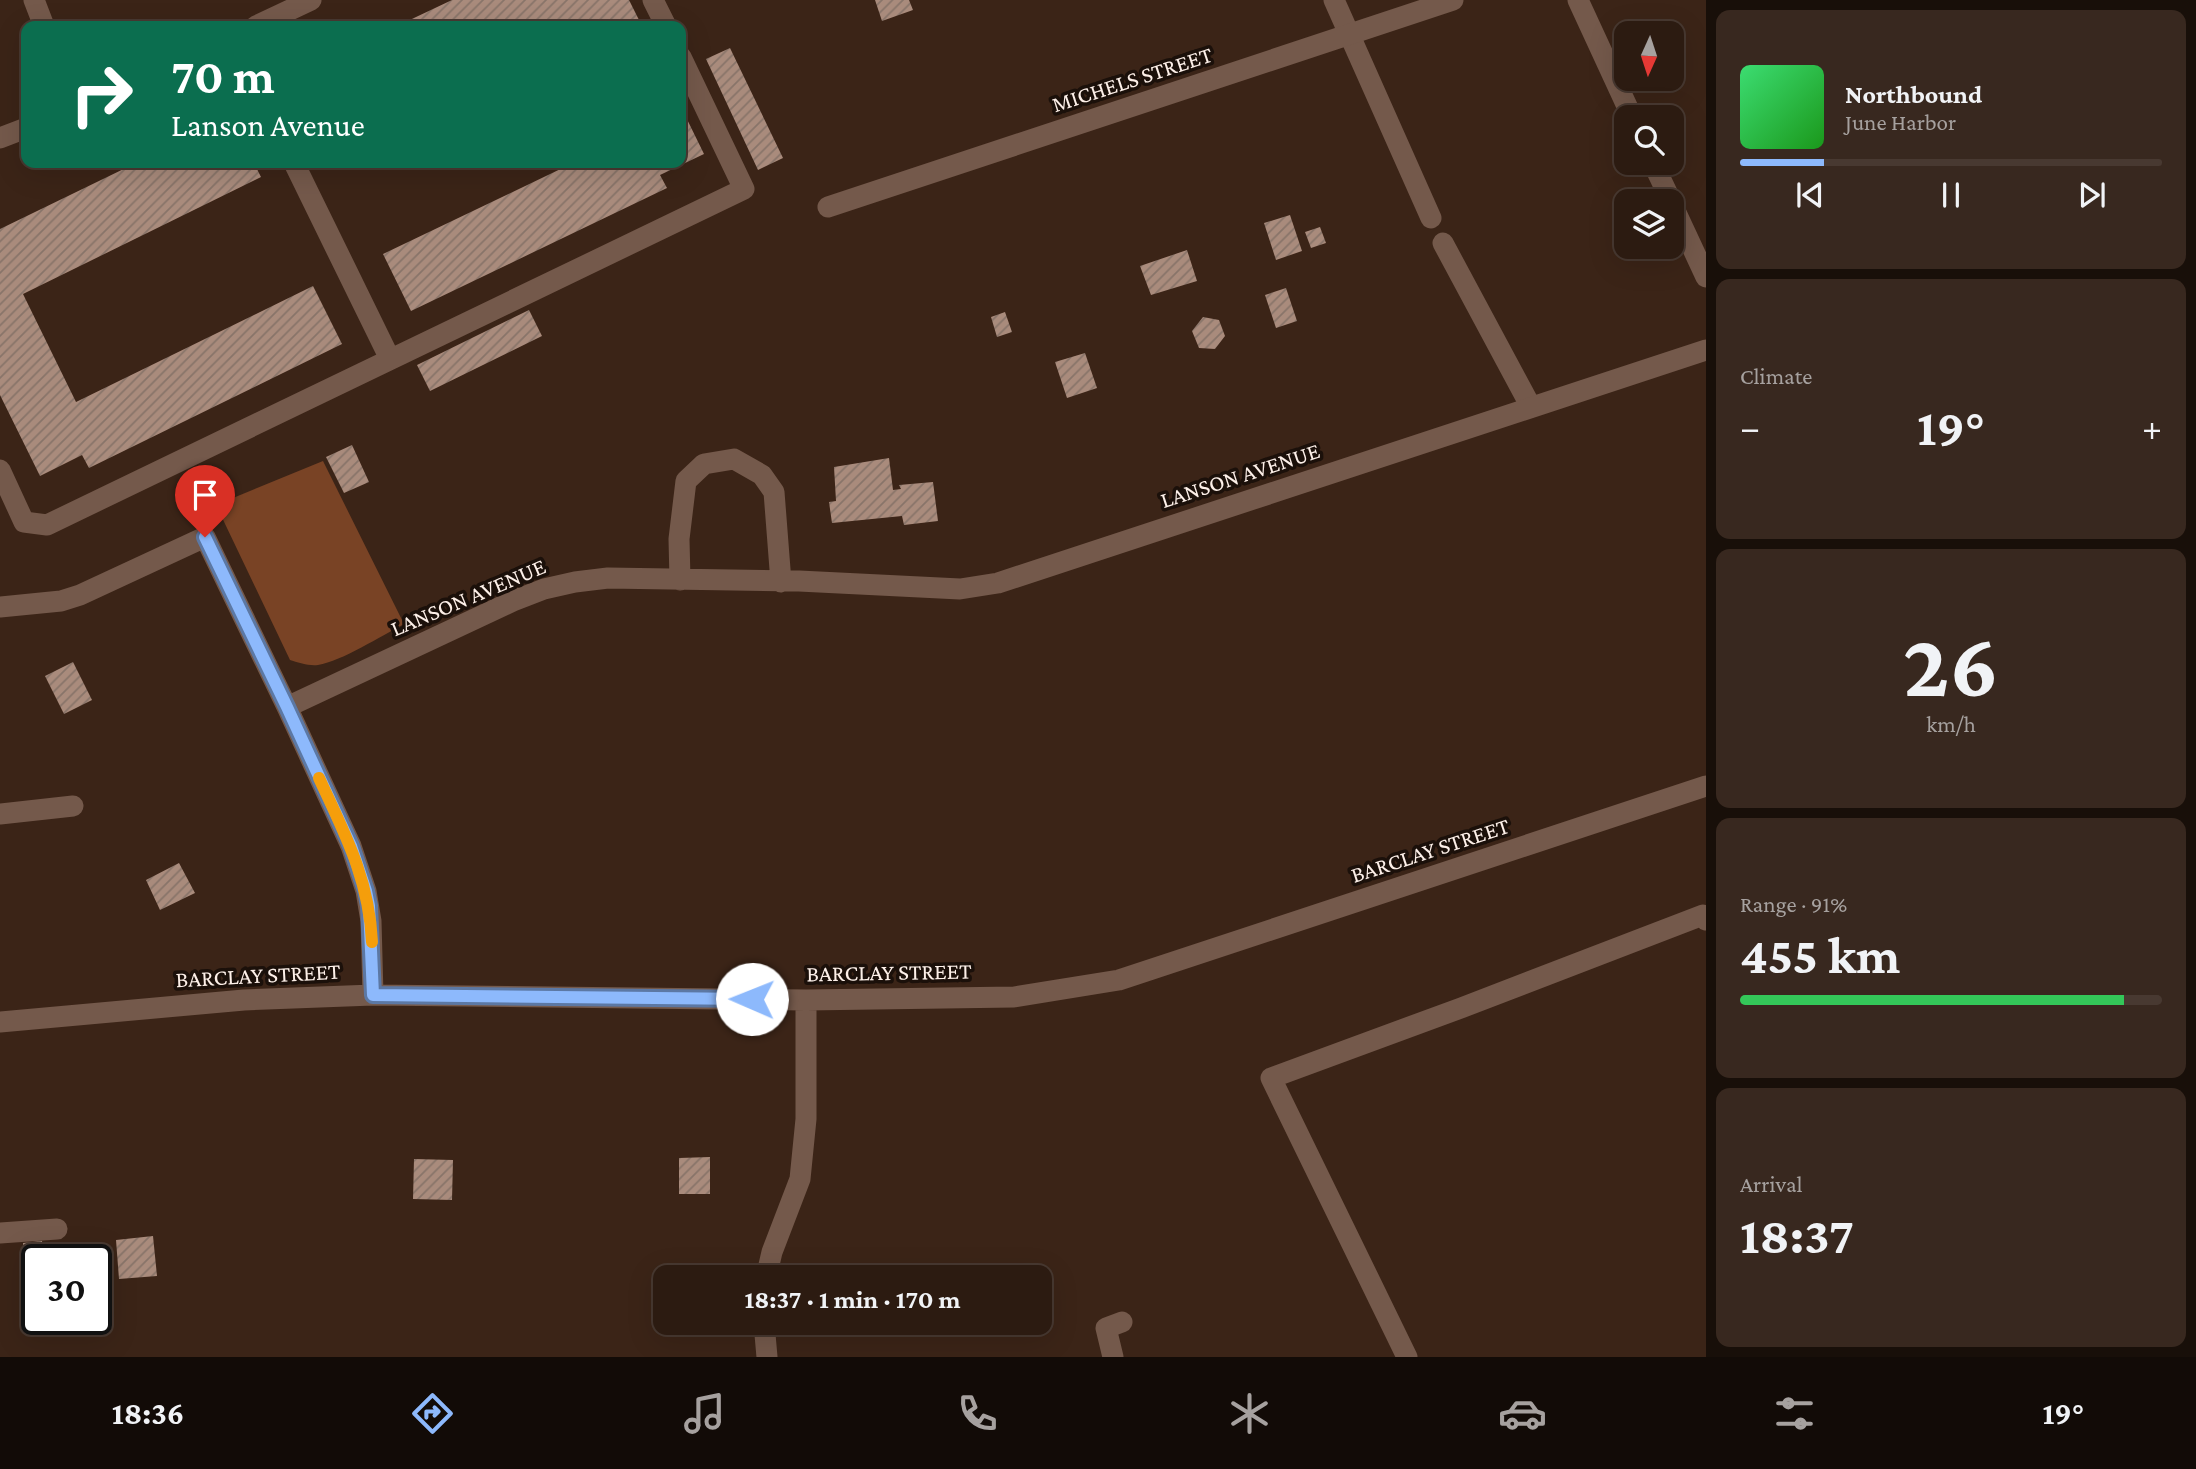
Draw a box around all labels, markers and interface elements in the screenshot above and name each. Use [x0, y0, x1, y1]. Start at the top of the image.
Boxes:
north arrow [1614, 21, 1684, 91]
map controls [1614, 21, 1684, 259]
street label: MICHELS STREET [1049, 41, 1216, 117]
icon: right [56, 49, 147, 140]
text: 70 m [171, 49, 275, 104]
text: Northbound [1845, 80, 1982, 109]
button: search [1614, 105, 1684, 175]
text: Lanson Avenue [171, 107, 365, 143]
text: June Harbor [1845, 109, 1956, 135]
icon: previous [1791, 176, 1829, 214]
icon: pause [1932, 176, 1970, 214]
icon: next [2073, 176, 2111, 214]
button: layers [1614, 189, 1684, 259]
text: Climate [1740, 363, 1812, 389]
text: 19° [1917, 398, 1985, 456]
text: − [1740, 406, 1760, 448]
text: + [2142, 406, 2162, 448]
street label: LANSON AVENUE [1157, 437, 1323, 513]
pin [175, 465, 235, 537]
icon: arrive [186, 476, 224, 514]
street label: LANSON AVENUE [386, 553, 550, 641]
text: 26 [1903, 614, 1999, 716]
text: km/h [1926, 711, 1976, 737]
street label: BARCLAY STREET [1347, 812, 1513, 888]
text: Range · 91% [1740, 891, 1847, 917]
text: 455 km [1740, 926, 1900, 984]
street label: BARCLAY STREET [175, 958, 342, 992]
street label: BARCLAY STREET [806, 958, 972, 986]
position arrow [715, 962, 789, 1036]
text: Arrival [1740, 1171, 1803, 1197]
text: 18:37 [1740, 1206, 1854, 1264]
speed limit sign: 30 [21, 1244, 112, 1335]
text: 18:37 · 1 min · 170 m [744, 1285, 961, 1314]
icon: directions [408, 1389, 457, 1438]
icon: music [680, 1389, 729, 1438]
icon: phone [953, 1389, 1002, 1438]
icon: climate [1225, 1389, 1274, 1438]
icon: car [1498, 1389, 1547, 1438]
icon: filters [1770, 1389, 1819, 1438]
text: 18:36 [112, 1395, 184, 1431]
text: 19° [2042, 1395, 2084, 1431]

